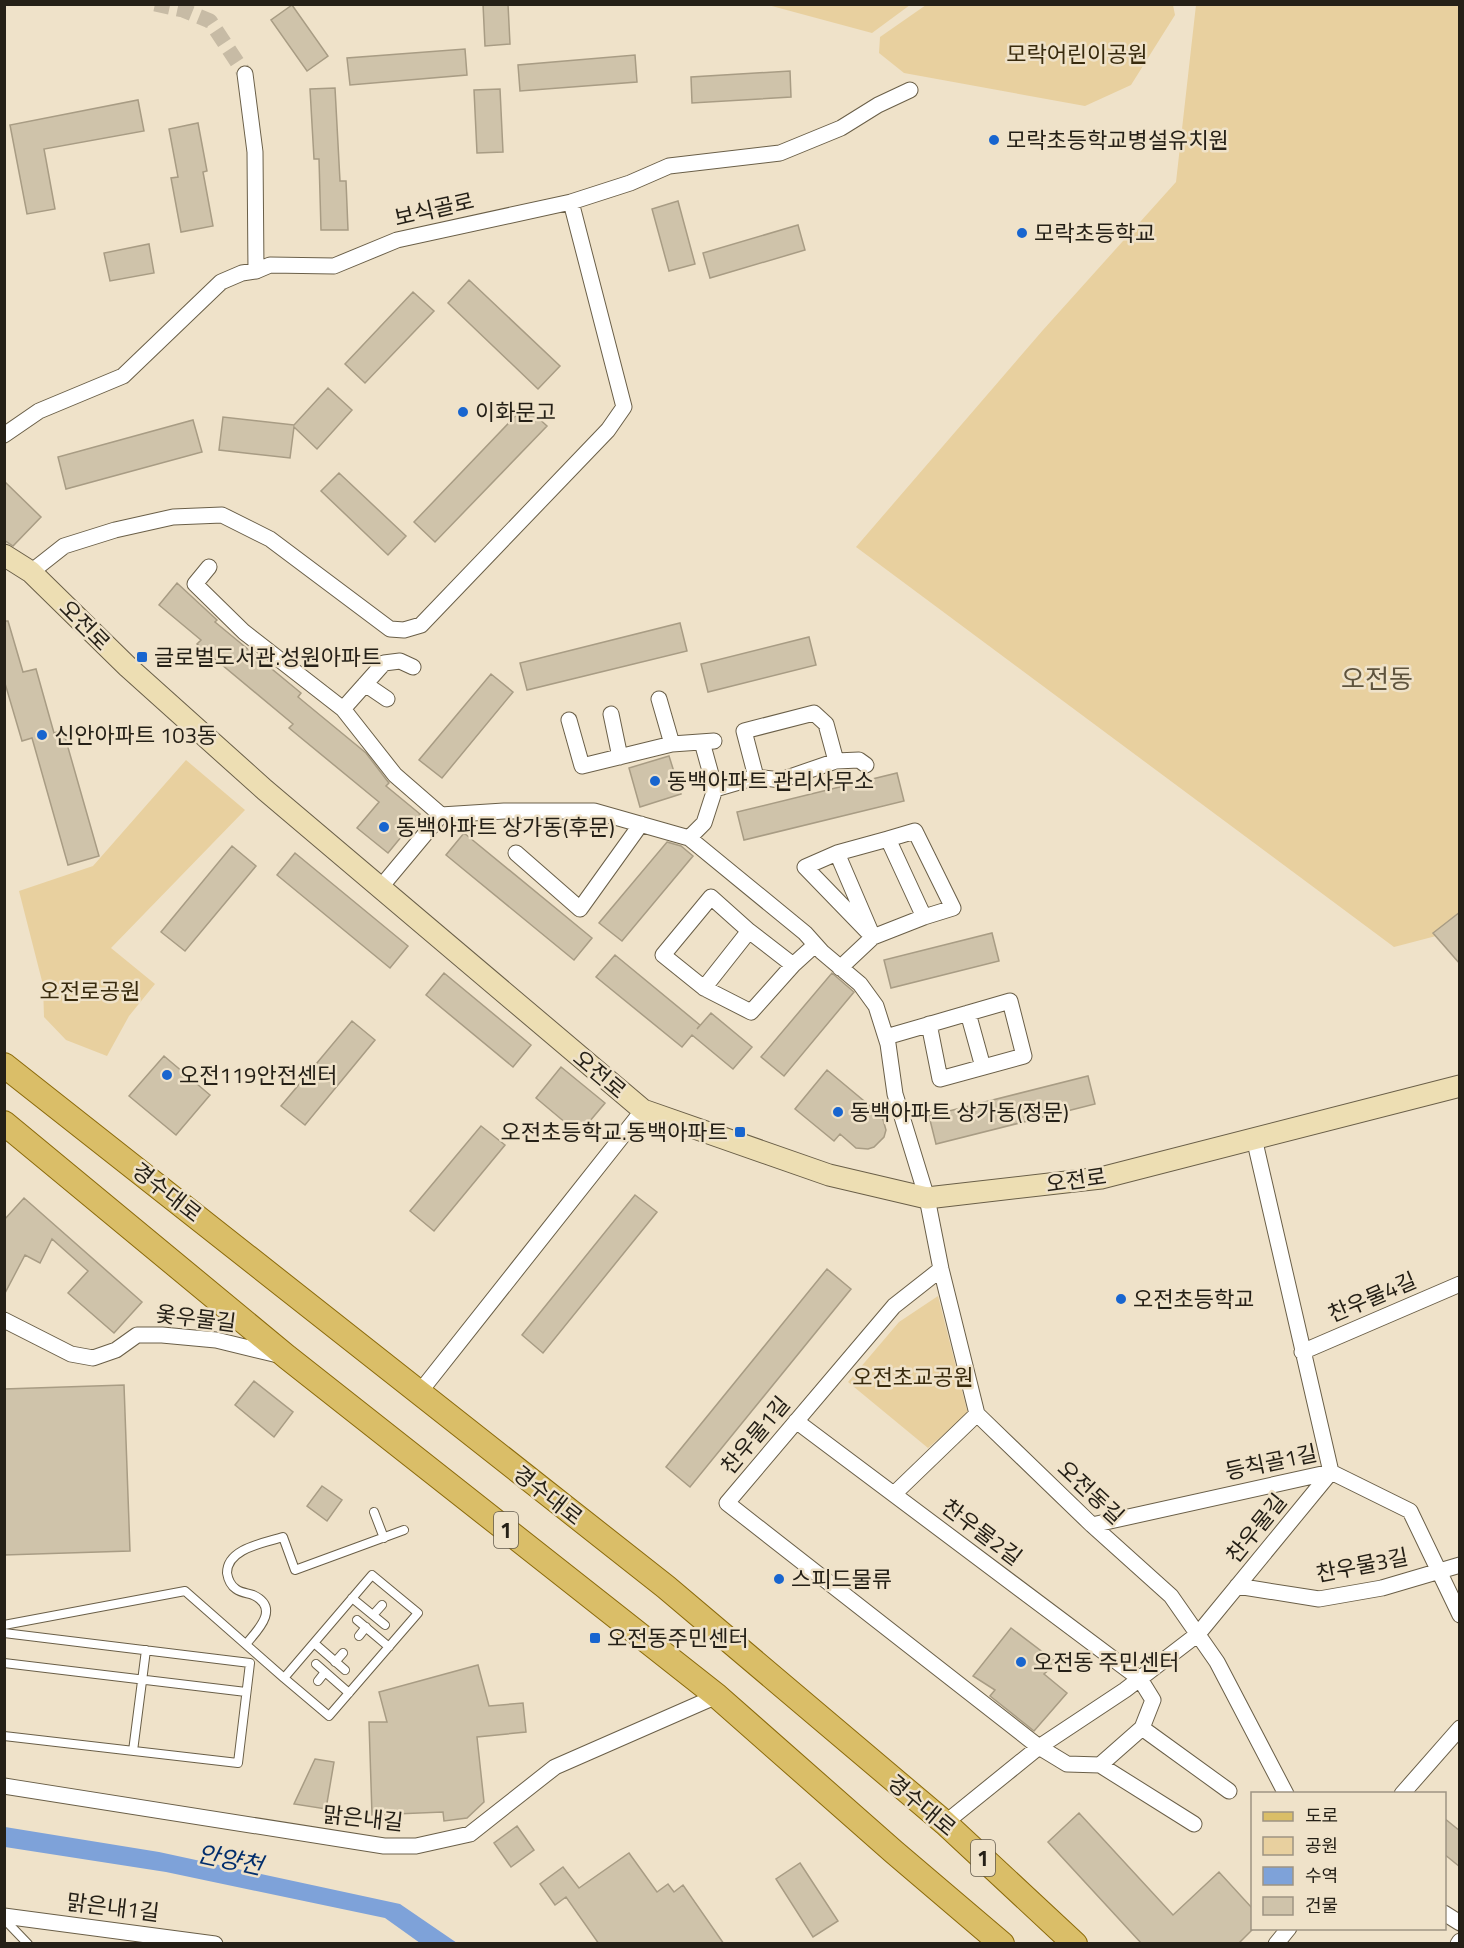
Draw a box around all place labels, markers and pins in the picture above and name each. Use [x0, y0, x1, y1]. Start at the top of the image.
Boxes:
place label: 모락초등학교병설유치원 [1006, 123, 1229, 157]
marker: 모락초등학교병설유치원 [987, 133, 1001, 147]
place label: 모락초등학교 [1034, 216, 1155, 250]
marker: 모락초등학교 [1015, 226, 1029, 240]
place label: 이화문고 [475, 395, 556, 429]
marker: 이화문고 [456, 405, 470, 419]
place label: 글로벌도서관.성원아파트 [154, 640, 381, 674]
marker: 글로벌도서관.성원아파트 [135, 650, 149, 664]
place label: 신안아파트 103동 [54, 718, 217, 752]
marker: 신안아파트 103동 [35, 728, 49, 742]
place label: 동백아파트 관리사무소 [667, 764, 874, 798]
marker: 동백아파트 관리사무소 [648, 774, 662, 788]
place label: 동백아파트 상가동(후문) [396, 810, 615, 844]
marker: 동백아파트 상가동(후문) [377, 820, 391, 834]
place label: 오전119안전센터 [179, 1058, 337, 1092]
marker: 오전119안전센터 [160, 1068, 174, 1082]
place label: 동백아파트 상가동(정문) [850, 1095, 1069, 1129]
marker: 동백아파트 상가동(정문) [831, 1105, 845, 1119]
place label: 오전초등학교.동백아파트 [501, 1115, 728, 1149]
marker: 오전초등학교.동백아파트 [733, 1125, 747, 1139]
place label: 오전초등학교 [1133, 1282, 1254, 1316]
marker: 오전초등학교 [1114, 1292, 1128, 1306]
place label: 스피드물류 [791, 1562, 892, 1596]
marker: 스피드물류 [772, 1572, 786, 1586]
place label: 오전동주민센터 [607, 1621, 749, 1655]
marker: 오전동주민센터 [588, 1631, 602, 1645]
place label: 오전동 주민센터 [1033, 1645, 1180, 1679]
marker: 오전동 주민센터 [1014, 1655, 1028, 1669]

